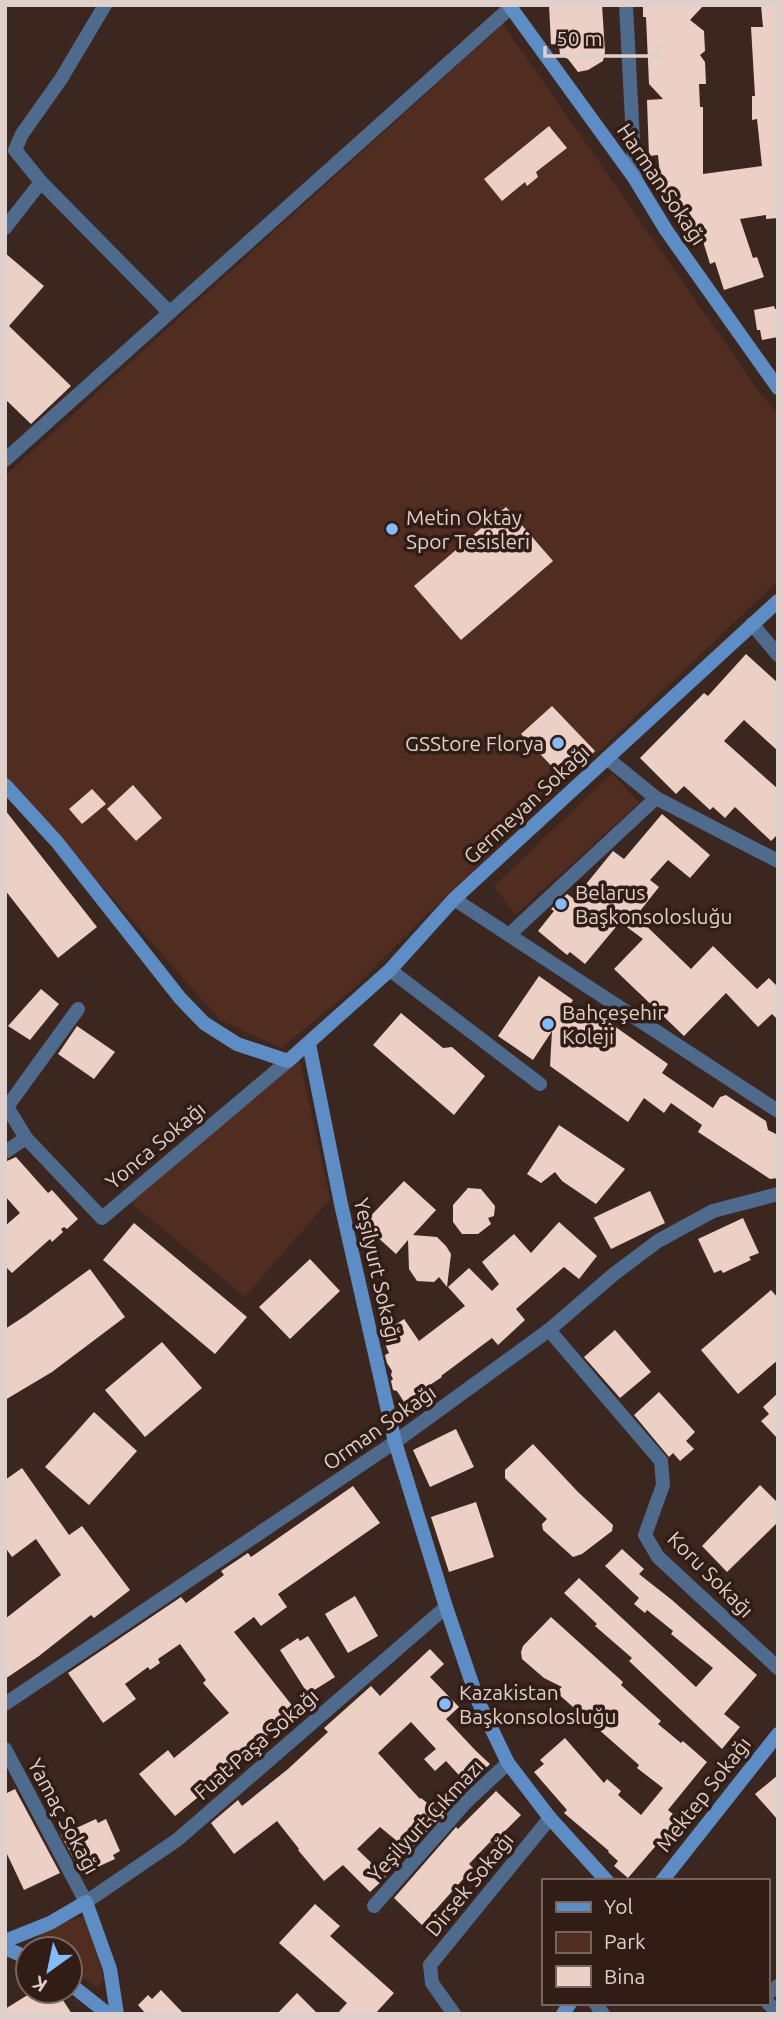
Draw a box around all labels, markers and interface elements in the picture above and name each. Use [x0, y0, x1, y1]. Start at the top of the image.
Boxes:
scale bar [545, 14, 659, 58]
text: 50 m [556, 26, 603, 50]
street label: Harman Sokağı [613, 119, 711, 249]
place label: Metin Oktay Spor Tesisleri [406, 505, 530, 553]
marker: Metin Oktay Spor Tesisleri [384, 521, 400, 537]
place label: GSStore Florya [405, 731, 544, 755]
marker: GSStore Florya [550, 735, 566, 751]
street label: Germeyan Sokağı [458, 740, 594, 868]
place label: Belarus Başkonsolosluğu [575, 880, 733, 928]
marker: Belarus Başkonsolosluğu [553, 896, 569, 912]
place label: Bahçeşehir Koleji [562, 1000, 665, 1048]
marker: Bahçeşehir Koleji [540, 1016, 556, 1032]
street label: Yonca Sokağı [100, 1096, 210, 1194]
street label: Yeşilyurt Sokağı [350, 1195, 406, 1345]
street label: Orman Sokağı [318, 1379, 440, 1475]
street label: Koru Sokağı [663, 1526, 759, 1622]
place label: Kazakistan Başkonsolosluğu [459, 1680, 617, 1728]
street label: Fuat Paşa Sokağı [189, 1684, 323, 1804]
marker: Kazakistan Başkonsolosluğu [437, 1696, 453, 1712]
street label: Mektep Sokağı [651, 1732, 755, 1856]
street label: Yamaç Sokağı [23, 1754, 105, 1878]
street label: Yeşilyurt Çıkmazı [362, 1754, 488, 1886]
street label: Dirsek Sokağı [420, 1828, 518, 1940]
legend [542, 1879, 769, 2005]
text: Yol [604, 1894, 633, 1918]
text: Park [604, 1929, 646, 1953]
north arrow [14, 1935, 84, 2005]
text: Bina [604, 1964, 645, 1988]
text: K [28, 1971, 51, 1997]

